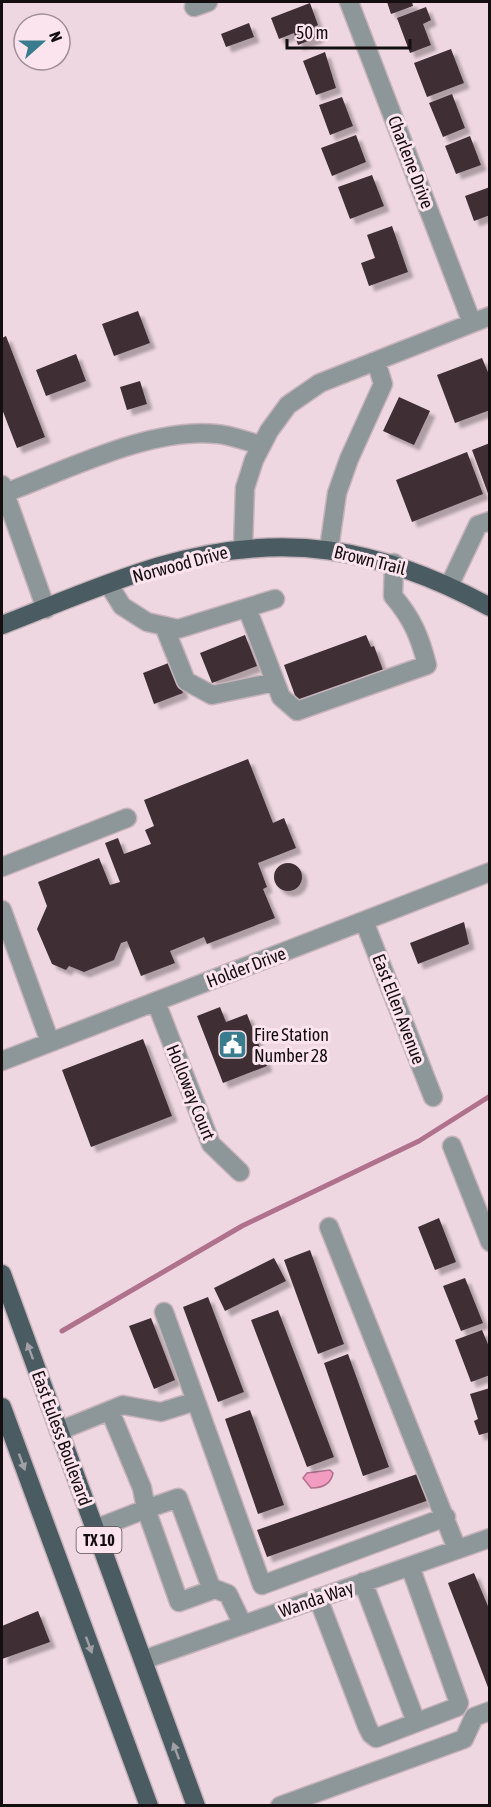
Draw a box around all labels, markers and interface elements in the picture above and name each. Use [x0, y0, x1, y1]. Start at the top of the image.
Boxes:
north arrow [12, 12, 72, 72]
scale bar [287, 12, 410, 50]
text: 50 m [296, 22, 328, 43]
text: N [46, 29, 66, 44]
street label: Charlene Drive [384, 113, 438, 211]
street label: Norwood Drive [130, 541, 230, 587]
street label: Brown Trail [332, 541, 408, 579]
street label: Holder Drive [204, 942, 288, 992]
street label: East Ellen Avenue [368, 951, 430, 1067]
place label: Fire Station Number 28 [254, 1024, 329, 1066]
public building icon: Fire Station Number 28 [217, 1028, 249, 1060]
street label: Holloway Court [162, 1041, 220, 1143]
one-way arrow [24, 1341, 34, 1359]
street label: East Euless Boulevard [28, 1368, 96, 1508]
one-way arrow [17, 1453, 27, 1471]
road number: TX 10 [76, 1527, 122, 1553]
street label: Wanda Way [276, 1576, 356, 1622]
one-way arrow [85, 1636, 95, 1654]
one-way arrow [171, 1741, 181, 1759]

